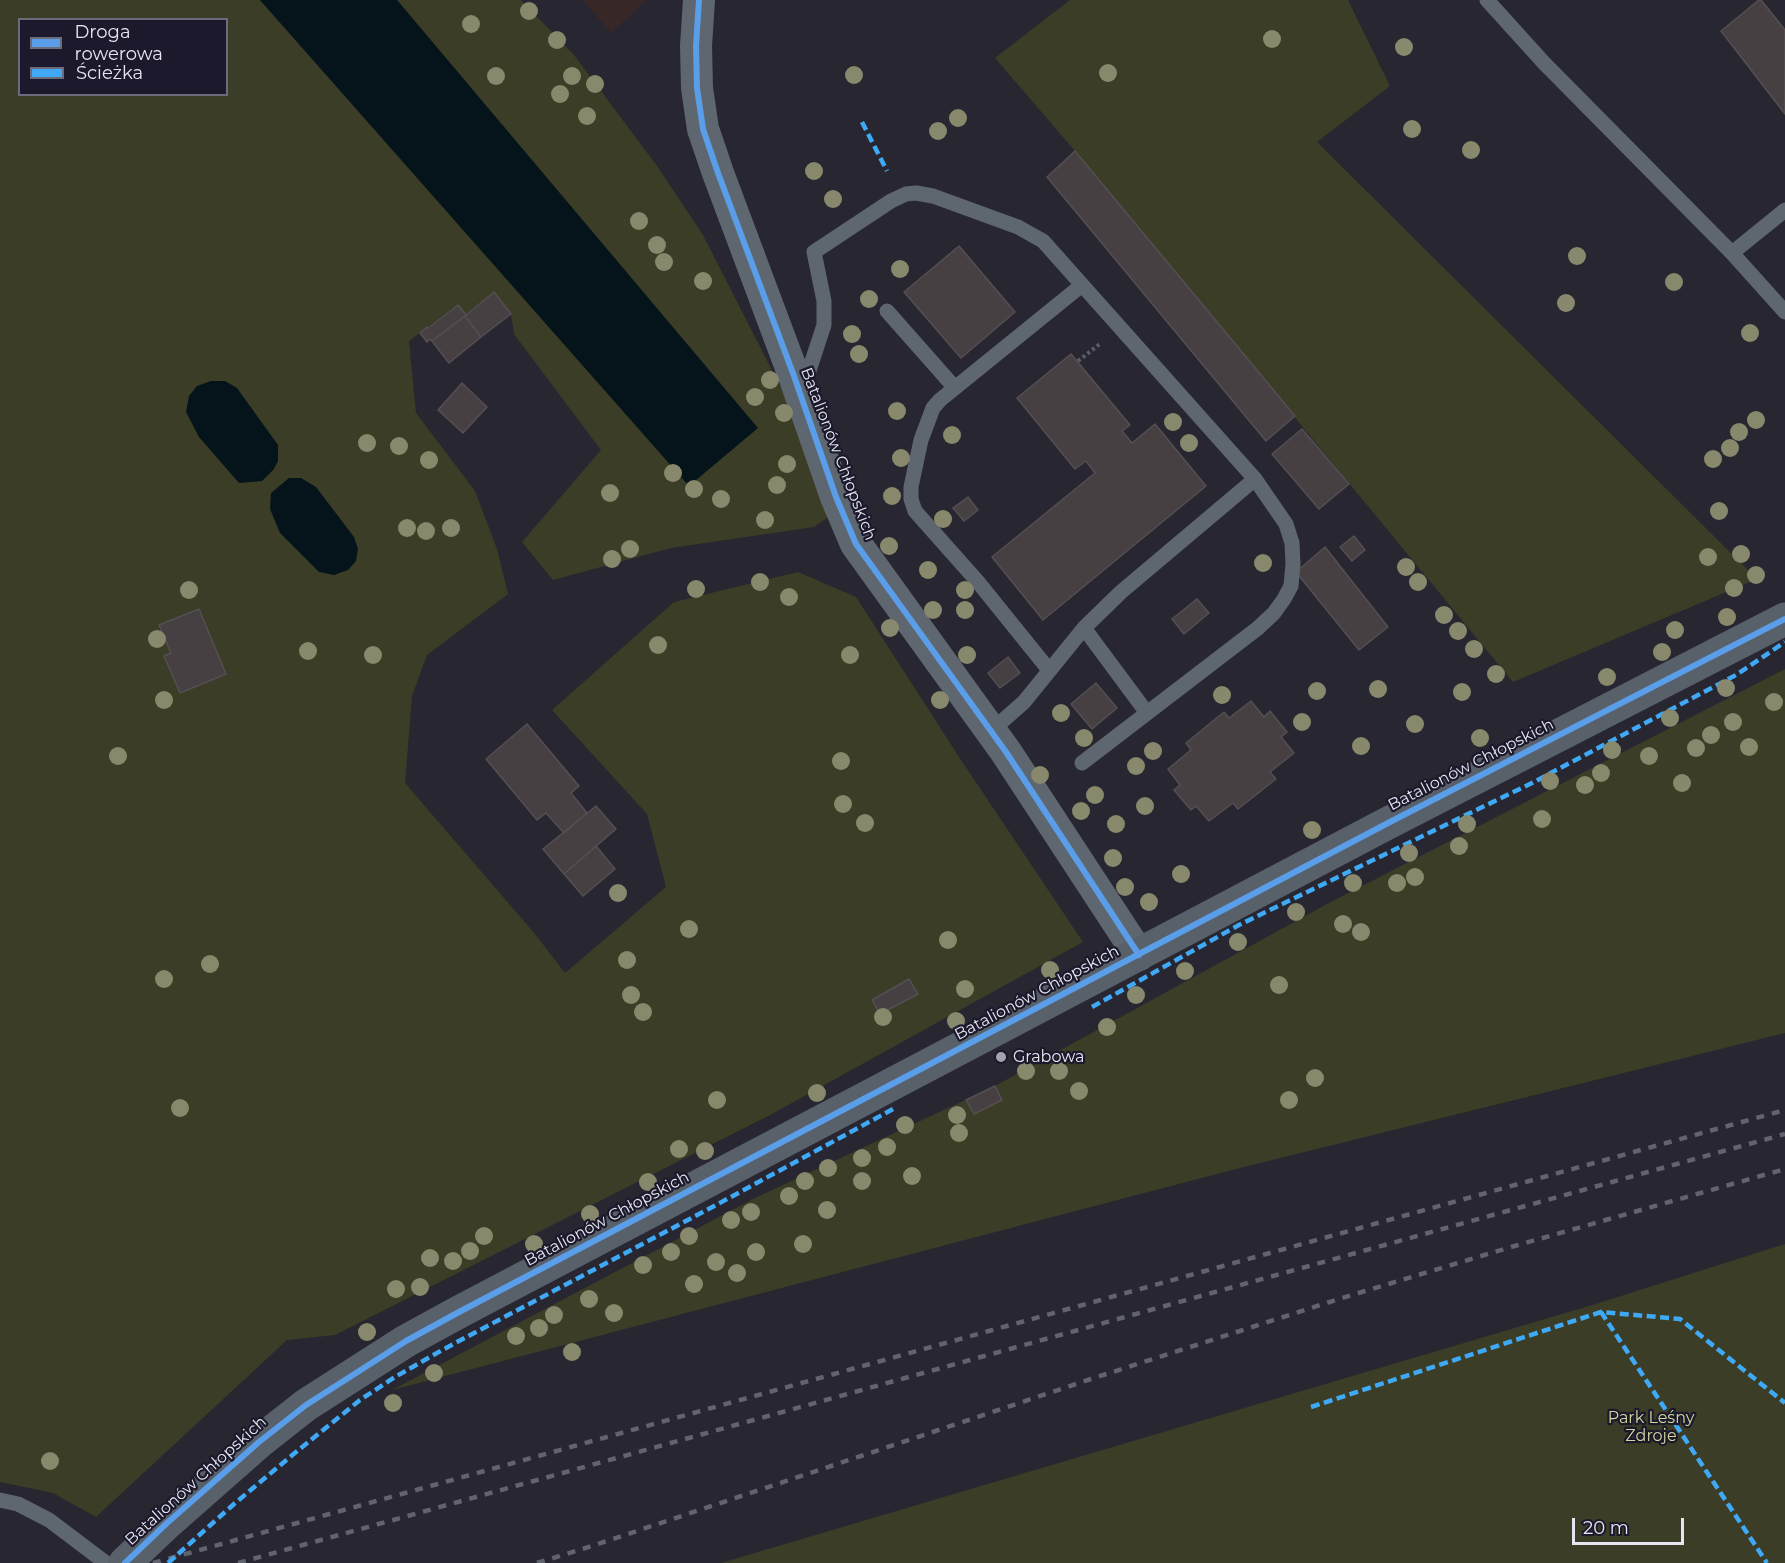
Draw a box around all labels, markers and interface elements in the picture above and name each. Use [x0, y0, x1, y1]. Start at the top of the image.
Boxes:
legend [18, 18, 228, 96]
text: Droga rowerowa [74, 21, 163, 65]
text: Ścieżka [76, 62, 143, 84]
street label: Batalionów Chłopskich [796, 365, 880, 543]
street label: Batalionów Chłopskich [1385, 715, 1557, 815]
street label: Batalionów Chłopskich [951, 941, 1123, 1045]
place label: Grabowa [1013, 1047, 1084, 1067]
marker: Grabowa [994, 1050, 1008, 1064]
street label: Batalionów Chłopskich [521, 1167, 693, 1271]
park label: Park Leśny Zdroje [1608, 1408, 1694, 1446]
street label: Batalionów Chłopskich [121, 1412, 271, 1550]
scale bar [1575, 1506, 1688, 1544]
text: 20 m [1583, 1517, 1629, 1539]

